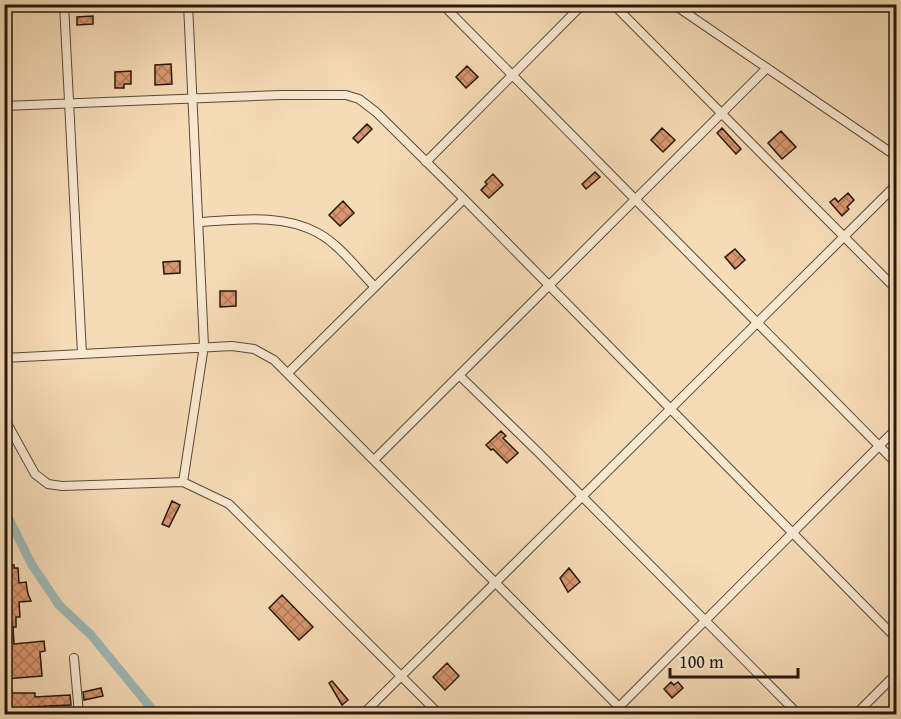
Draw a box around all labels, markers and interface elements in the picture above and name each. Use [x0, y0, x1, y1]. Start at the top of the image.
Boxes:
scale bar [670, 641, 798, 679]
text: 100 m [679, 648, 724, 675]

